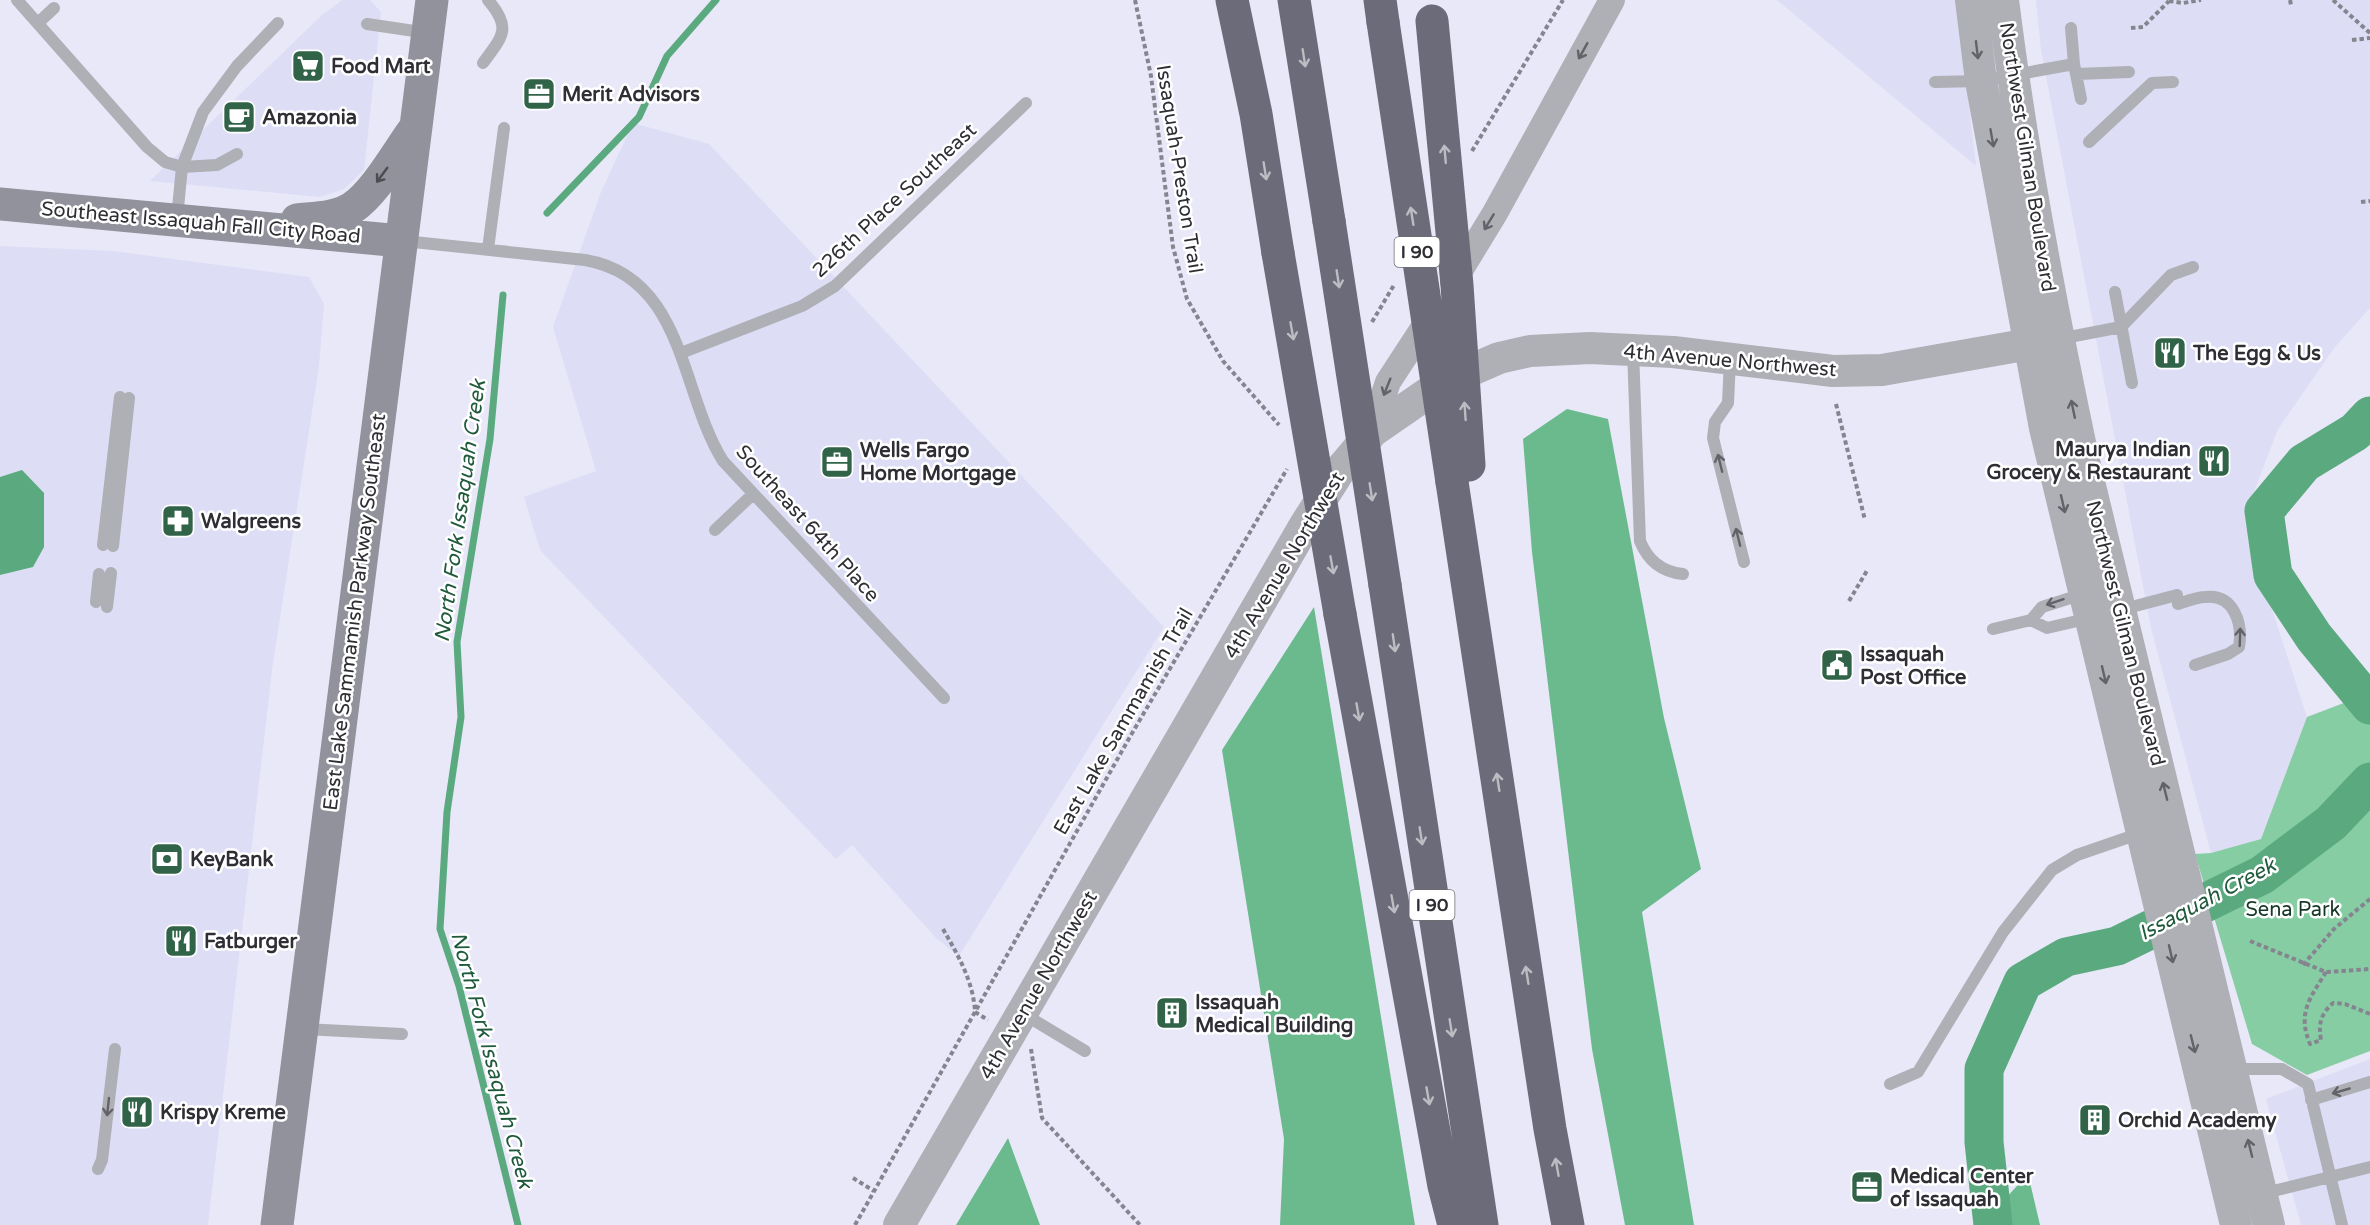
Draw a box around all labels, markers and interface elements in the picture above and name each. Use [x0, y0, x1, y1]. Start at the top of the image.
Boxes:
street label: Northwest Gilman Boulevard [1994, 21, 2060, 294]
one-way arrow [1972, 39, 1983, 59]
one-way arrow [1577, 42, 1589, 59]
one-way arrow [1298, 47, 1309, 67]
supermarket icon: Food Mart [290, 48, 326, 84]
place label: Food Mart [331, 55, 431, 79]
street label: Issaquah-Preston Trail [1151, 63, 1207, 275]
office icon: Merit Advisors [521, 76, 557, 112]
place label: Merit Advisors [562, 83, 700, 107]
cafe icon: Amazonia [221, 99, 257, 135]
place label: Amazonia [262, 106, 357, 130]
street label: 226th Place Southeast [808, 118, 982, 283]
one-way arrow [1986, 128, 1997, 148]
one-way arrow [1439, 144, 1450, 164]
one-way arrow [1260, 161, 1271, 181]
one-way arrow [376, 166, 388, 182]
street label: Southeast Issaquah Fall City Road [40, 197, 362, 249]
one-way arrow [1407, 207, 1418, 227]
one-way arrow [1483, 213, 1495, 230]
road number: I 90 [1394, 237, 1440, 267]
one-way arrow [1333, 268, 1344, 288]
one-way arrow [1287, 321, 1298, 340]
restaurant icon: The Egg & Us [2152, 335, 2188, 371]
street label: 4th Avenue Northwest [1622, 340, 1838, 382]
place label: The Egg & Us [2192, 342, 2321, 366]
water label: North Fork Issaquah Creek [430, 377, 491, 644]
one-way arrow [1380, 378, 1391, 396]
one-way arrow [2067, 400, 2078, 420]
one-way arrow [1460, 401, 1471, 421]
street label: East Lake Sammamish Parkway Southeast [319, 412, 391, 812]
place label: Maurya Indian Grocery & Restaurant [1986, 438, 2191, 485]
place label: Wells Fargo Home Mortgage [860, 439, 1016, 486]
street label: Southeast 64th Place [730, 440, 884, 607]
restaurant icon: Maurya Indian Grocery & Restaurant [2196, 443, 2232, 479]
office icon: Wells Fargo Home Mortgage [819, 444, 855, 480]
one-way arrow [1713, 454, 1725, 473]
street label: 4th Avenue Northwest [1220, 467, 1350, 663]
one-way arrow [1366, 482, 1377, 501]
one-way arrow [2058, 494, 2069, 513]
street label: Northwest Gilman Boulevard [2080, 498, 2170, 768]
pharmacy icon: Walgreens [160, 503, 196, 539]
place label: Walgreens [201, 510, 301, 534]
one-way arrow [1731, 528, 1743, 547]
one-way arrow [1327, 554, 1338, 574]
one-way arrow [2046, 598, 2065, 609]
street label: East Lake Sammamish Trail [1049, 604, 1199, 839]
one-way arrow [2234, 627, 2245, 647]
one-way arrow [1388, 632, 1399, 652]
place label: Issaquah Post Office [1860, 643, 1966, 690]
public building icon: Issaquah Post Office [1819, 647, 1855, 683]
one-way arrow [2098, 665, 2110, 684]
one-way arrow [1353, 702, 1364, 722]
one-way arrow [1492, 773, 1503, 792]
one-way arrow [2158, 782, 2170, 801]
one-way arrow [1416, 825, 1427, 845]
bank icon: KeyBank [149, 841, 185, 877]
place label: KeyBank [190, 848, 273, 872]
water label: Issaquah Creek [2135, 852, 2281, 946]
street label: 4th Avenue Northwest [975, 887, 1103, 1084]
road number: I 90 [1410, 890, 1454, 920]
one-way arrow [1388, 894, 1399, 914]
park label: Sena Park [2246, 898, 2341, 922]
restaurant icon: Fatburger [163, 923, 199, 959]
water label: North Fork Issaquah Creek [445, 929, 538, 1193]
place label: Fatburger [204, 930, 297, 954]
one-way arrow [2165, 944, 2177, 963]
one-way arrow [1521, 965, 1532, 985]
place label: Issaquah Medical Building [1195, 991, 1353, 1038]
building icon: Issaquah Medical Building [1154, 995, 1190, 1031]
one-way arrow [1445, 1018, 1456, 1038]
one-way arrow [2187, 1034, 2199, 1053]
one-way arrow [1422, 1086, 1433, 1106]
one-way arrow [2332, 1086, 2351, 1097]
restaurant icon: Krispy Kreme [119, 1094, 155, 1130]
one-way arrow [102, 1096, 113, 1116]
place label: Krispy Kreme [160, 1101, 286, 1125]
building icon: Orchid Academy [2077, 1102, 2113, 1138]
place label: Orchid Academy [2118, 1109, 2277, 1133]
one-way arrow [2244, 1138, 2256, 1157]
one-way arrow [1551, 1158, 1562, 1178]
place label: Medical Center of Issaquah [1890, 1165, 2034, 1212]
office icon: Medical Center of Issaquah [1849, 1169, 1885, 1205]

